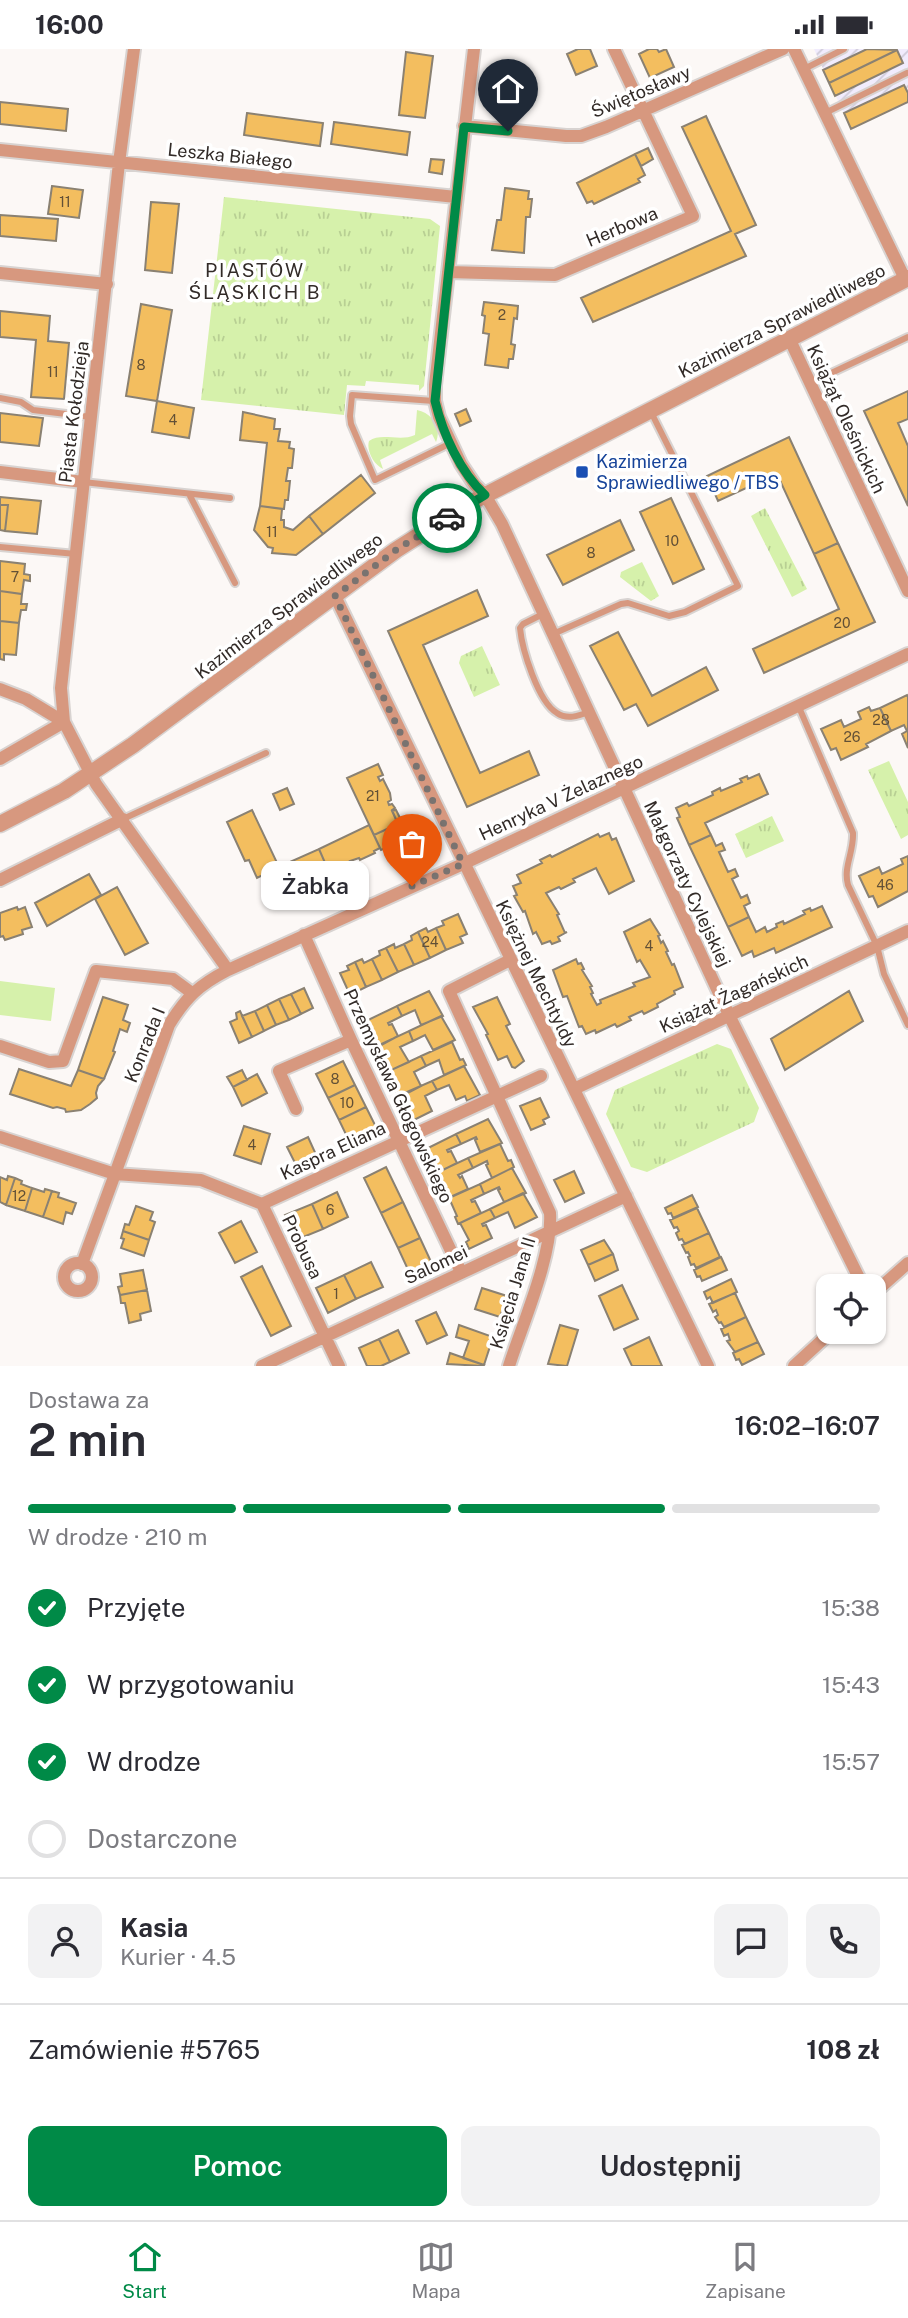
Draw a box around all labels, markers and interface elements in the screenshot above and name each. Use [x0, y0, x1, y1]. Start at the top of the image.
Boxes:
text: 16:00 [35, 9, 104, 40]
pin [478, 59, 538, 131]
street label: Świętosławy [588, 60, 694, 122]
icon: home [489, 70, 527, 108]
street label: Leszka Białego [166, 138, 294, 173]
house number: 11 [59, 194, 71, 210]
street label: Herbowa [583, 202, 661, 251]
district label: PIASTÓW ŚLĄSKICH B [188, 259, 322, 303]
street label: Kazimierza Sprawiedliwego [675, 259, 889, 382]
house number: 2 [498, 307, 506, 323]
street label: Piasta Kołodzieja [54, 340, 93, 484]
street label: Książąt Oleśnickich [803, 341, 890, 496]
house number: 8 [136, 357, 146, 373]
house number: 11 [47, 364, 59, 380]
house number: 4 [169, 412, 178, 428]
place label: Kazimierza Sprawiedliwego / TBS [596, 451, 779, 493]
marker: Kazimierza Sprawiedliwego / TBS [574, 464, 590, 480]
courier [412, 483, 482, 553]
icon: car [428, 499, 466, 537]
house number: 11 [266, 524, 278, 540]
street label: Kazimierza Sprawiedliwego [191, 528, 387, 683]
house number: 10 [665, 533, 679, 549]
house number: 8 [586, 545, 596, 561]
house number: 7 [11, 569, 19, 585]
house number: 20 [834, 615, 850, 631]
house number: 28 [872, 712, 890, 728]
house number: 26 [843, 729, 861, 745]
street label: Henryka V Żelaznego [475, 749, 646, 845]
house number: 21 [366, 788, 380, 804]
street label: Małgorzaty Cylejskiej [640, 798, 735, 970]
pin [382, 814, 442, 886]
icon: bag [393, 825, 431, 863]
callout: Żabka [262, 861, 370, 911]
text: Żabka [281, 872, 349, 899]
house number: 46 [876, 877, 894, 893]
street label: Księżnej Mechtyldy [492, 897, 581, 1051]
house number: 24 [421, 934, 439, 950]
house number: 4 [645, 938, 654, 954]
street label: Książąt Żagańskich [656, 949, 811, 1037]
street label: Przemysława Głogowskiego [339, 985, 457, 1206]
street label: Konrada I [120, 1004, 169, 1085]
house number: 8 [330, 1071, 340, 1087]
house number: 10 [340, 1095, 354, 1111]
street label: Kaspra Eliana [277, 1117, 389, 1184]
house number: 4 [248, 1137, 257, 1153]
house number: 12 [12, 1188, 26, 1204]
house number: 6 [326, 1202, 335, 1218]
street label: Probusa [278, 1211, 327, 1282]
street label: Księcia Jana II [486, 1234, 540, 1351]
street label: Salomei [401, 1241, 471, 1288]
map controls [816, 1274, 886, 1344]
button: locate [816, 1274, 886, 1344]
house number: 1 [333, 1286, 339, 1302]
text: Dostawa za [28, 1386, 149, 1413]
text: 16:02–16:07 [734, 1410, 880, 1441]
text: 2 min [28, 1412, 147, 1466]
text: W drodze · 210 m [28, 1523, 207, 1550]
icon: check [28, 1589, 66, 1627]
text: Przyjęte [87, 1592, 186, 1623]
text: 15:38 [821, 1594, 880, 1621]
icon: check [28, 1666, 66, 1704]
text: W przygotowaniu [87, 1669, 295, 1700]
text: 15:43 [822, 1671, 880, 1698]
icon: check [28, 1743, 66, 1781]
text: W drodze [87, 1746, 201, 1777]
text: 15:57 [822, 1748, 880, 1775]
text: Dostarczone [87, 1823, 238, 1854]
button: person [28, 1904, 102, 1978]
button: chat [714, 1904, 788, 1978]
button: phone [806, 1904, 880, 1978]
text: Kasia [120, 1912, 188, 1943]
text: Kurier · 4.5 [120, 1943, 236, 1970]
text: Zamówienie #5765 [28, 2034, 260, 2065]
text: 108 zł [806, 2034, 880, 2065]
button: Pomoc [28, 2126, 447, 2206]
button: Udostępnij [461, 2126, 880, 2206]
tab: Start [122, 2238, 167, 2302]
tab: Mapa [412, 2238, 461, 2302]
tab: Zapisane [705, 2238, 786, 2302]

